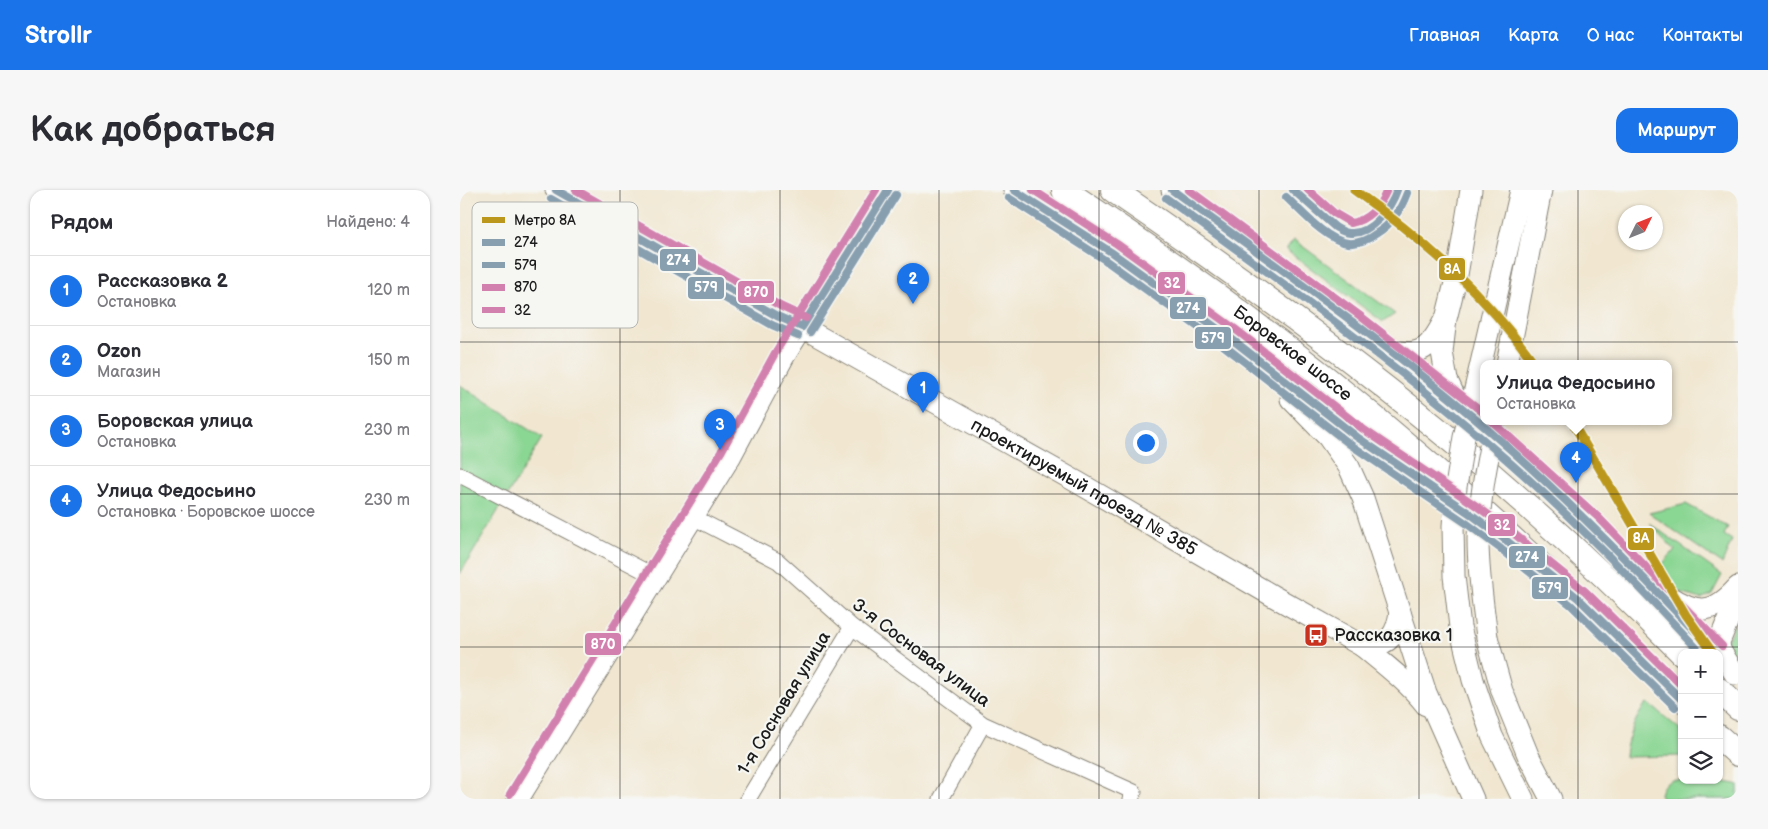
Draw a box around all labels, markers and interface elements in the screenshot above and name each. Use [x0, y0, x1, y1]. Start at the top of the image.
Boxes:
text: Strollr [25, 21, 92, 50]
text: Главная [1409, 25, 1480, 46]
text: Карта [1508, 25, 1559, 46]
text: О нас [1587, 25, 1634, 46]
text: Контакты [1662, 25, 1743, 46]
button: Маршрут [1616, 108, 1738, 153]
text: Как добраться [30, 109, 276, 152]
legend [472, 202, 638, 328]
north arrow [1618, 205, 1663, 250]
text: Рядом [50, 210, 113, 235]
text: Метро 8А [514, 212, 576, 229]
text: Найдено: 4 [326, 213, 410, 232]
text: 274 [514, 234, 538, 251]
line badge: 274 [659, 248, 697, 272]
text: 274 [666, 252, 691, 269]
text: 579 [514, 257, 537, 274]
line badge: 8А [1438, 257, 1466, 281]
text: 8А [1443, 261, 1461, 278]
pin: 2 [897, 263, 929, 304]
text: Рассказовка 2 [97, 270, 228, 293]
line badge: 32 [1157, 271, 1186, 295]
text: 32 [1164, 275, 1181, 292]
line badge: 579 [687, 276, 725, 300]
text: 870 [514, 279, 537, 296]
text: 579 [694, 279, 718, 296]
line badge: 870 [737, 280, 775, 304]
text: 1 [63, 281, 69, 300]
text: 120 m [367, 281, 410, 300]
text: 870 [744, 284, 769, 301]
text: Остановка [97, 293, 176, 312]
line badge: 274 [1169, 296, 1207, 320]
text: 274 [1176, 300, 1201, 317]
street label: Боровское шоссе [1229, 301, 1356, 405]
text: 32 [514, 302, 532, 319]
line badge: 579 [1194, 326, 1232, 350]
text: 579 [1201, 330, 1225, 347]
text: Ozon [97, 340, 141, 363]
text: 2 [61, 351, 71, 370]
text: 150 m [368, 351, 410, 370]
popup [1480, 360, 1672, 425]
text: Магазин [97, 363, 161, 382]
pin: 1 [907, 372, 939, 413]
text: Улица Федосьино [1497, 372, 1655, 395]
text: Остановка [1497, 395, 1576, 414]
pin: 3 [704, 409, 736, 450]
text: Боровская улица [97, 410, 253, 433]
street label: проектируемый проезд № 385 [967, 414, 1201, 560]
text: 3 [61, 421, 71, 440]
text: 230 m [364, 421, 410, 440]
your location [1133, 430, 1159, 456]
text: Остановка [97, 433, 176, 452]
pin: 4 [1560, 442, 1592, 483]
text: Улица Федосьино [97, 480, 256, 503]
text: 4 [61, 491, 71, 510]
text: 230 m [364, 491, 410, 510]
text: Остановка · Боровское шоссе [97, 503, 315, 522]
line badge: 32 [1487, 513, 1516, 537]
text: 32 [1494, 517, 1511, 534]
line badge: 8А [1627, 527, 1655, 551]
text: 8А [1632, 530, 1650, 547]
line badge: 274 [1508, 545, 1546, 569]
text: 274 [1515, 549, 1540, 566]
line badge: 579 [1531, 576, 1569, 600]
text: 579 [1538, 580, 1562, 597]
street label: 3-я Сосновая улица [848, 594, 994, 712]
bus stop icon: Рассказовка 1 [1303, 622, 1329, 648]
place label: Рассказовка 1 [1334, 625, 1453, 646]
street label: 1-я Сосновая улица [733, 627, 835, 778]
line badge: 870 [584, 632, 622, 656]
text: 870 [591, 636, 616, 653]
map controls [1678, 649, 1723, 784]
button: + [1678, 649, 1723, 694]
button: − [1678, 694, 1723, 739]
button: layers [1678, 739, 1723, 784]

